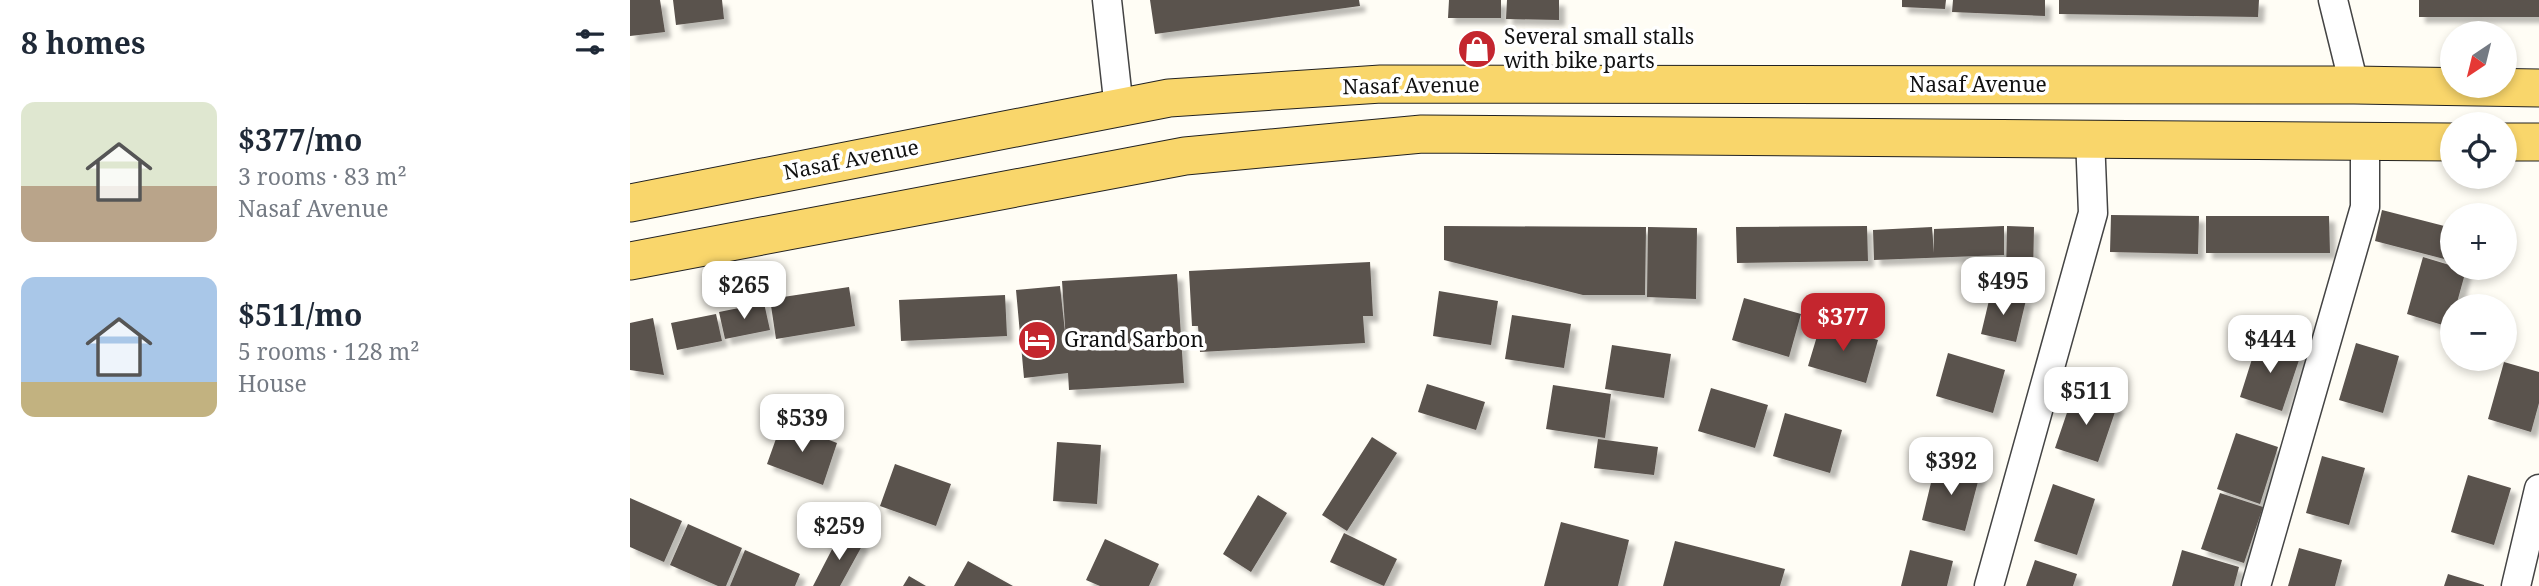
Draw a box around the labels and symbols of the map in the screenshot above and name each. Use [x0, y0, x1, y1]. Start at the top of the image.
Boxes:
north arrow [2440, 21, 2516, 98]
place label: Several small stalls with bike parts [1504, 22, 1694, 74]
shop icon: Several small stalls with bike parts [1456, 28, 1498, 70]
street label: Nasaf Avenue [1342, 70, 1480, 100]
street label: Nasaf Avenue [1909, 70, 2047, 98]
street label: Nasaf Avenue [781, 132, 921, 186]
pin: $495 [1962, 258, 2044, 317]
pin: $265 [703, 262, 785, 321]
pin: $377 [1802, 294, 1884, 353]
pin: $444 [2229, 316, 2311, 375]
hotel icon: Grand Sarbon [1016, 319, 1058, 361]
place label: Grand Sarbon [1064, 325, 1204, 353]
pin: $511 [2045, 368, 2127, 427]
pin: $539 [761, 394, 843, 454]
pin: $392 [1910, 438, 1992, 497]
pin: $259 [798, 503, 880, 562]

